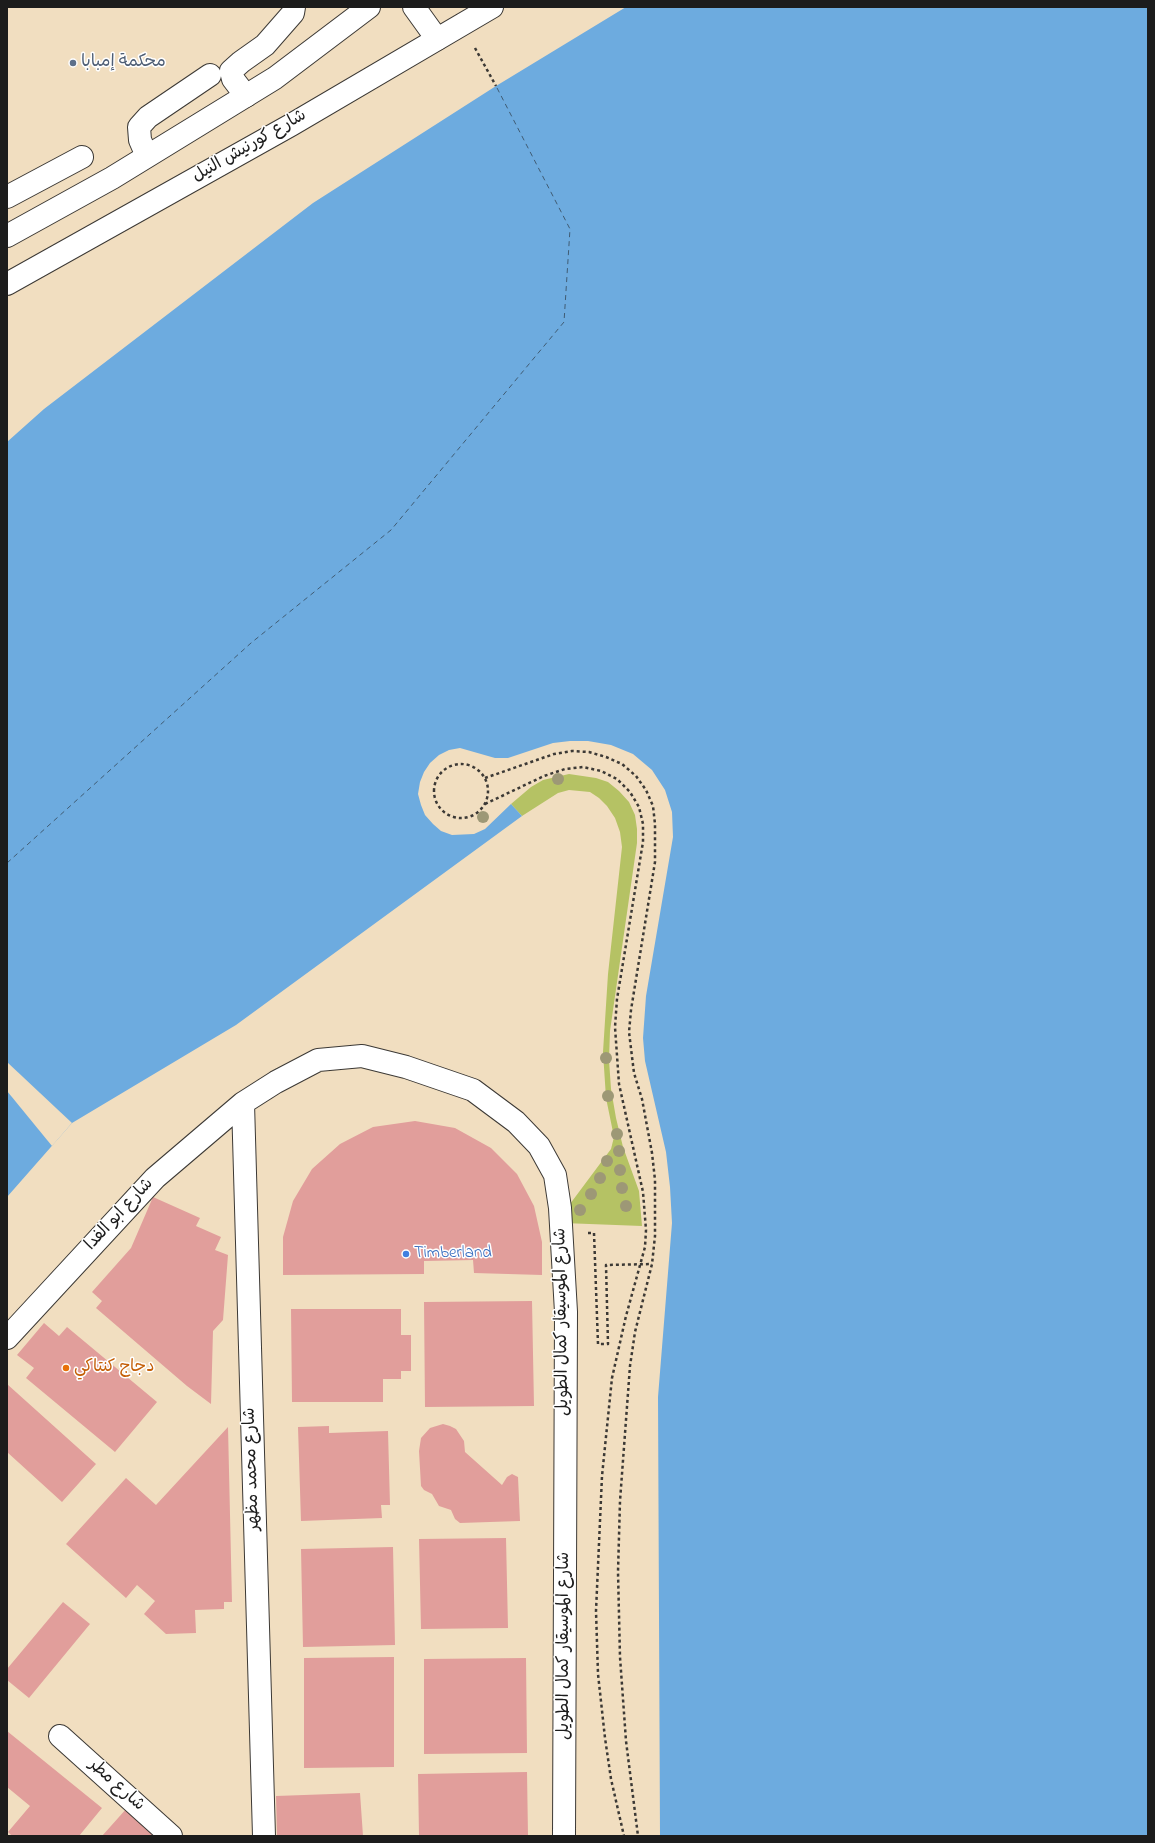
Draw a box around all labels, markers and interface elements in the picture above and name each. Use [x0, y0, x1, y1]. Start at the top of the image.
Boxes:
place label: محكمة إمبابا [81, 53, 166, 73]
marker: محكمة إمبابا [68, 58, 78, 68]
street label: شارع كورنيش النيل [189, 106, 311, 188]
street label: شارع ابو الفدا [81, 1175, 159, 1255]
street label: شارع الموسيقار كمال الطويل [551, 1228, 575, 1416]
place label: Timberland [414, 1244, 492, 1264]
marker: Timberland [401, 1249, 411, 1259]
place label: دجاج كنتاكي [74, 1358, 154, 1378]
marker: دجاج كنتاكي [61, 1363, 71, 1373]
street label: شارع محمد مظهر [241, 1407, 265, 1531]
street label: شارع الموسيقار كمال الطويل [555, 1552, 575, 1740]
street label: شارع مطر [84, 1756, 148, 1816]

